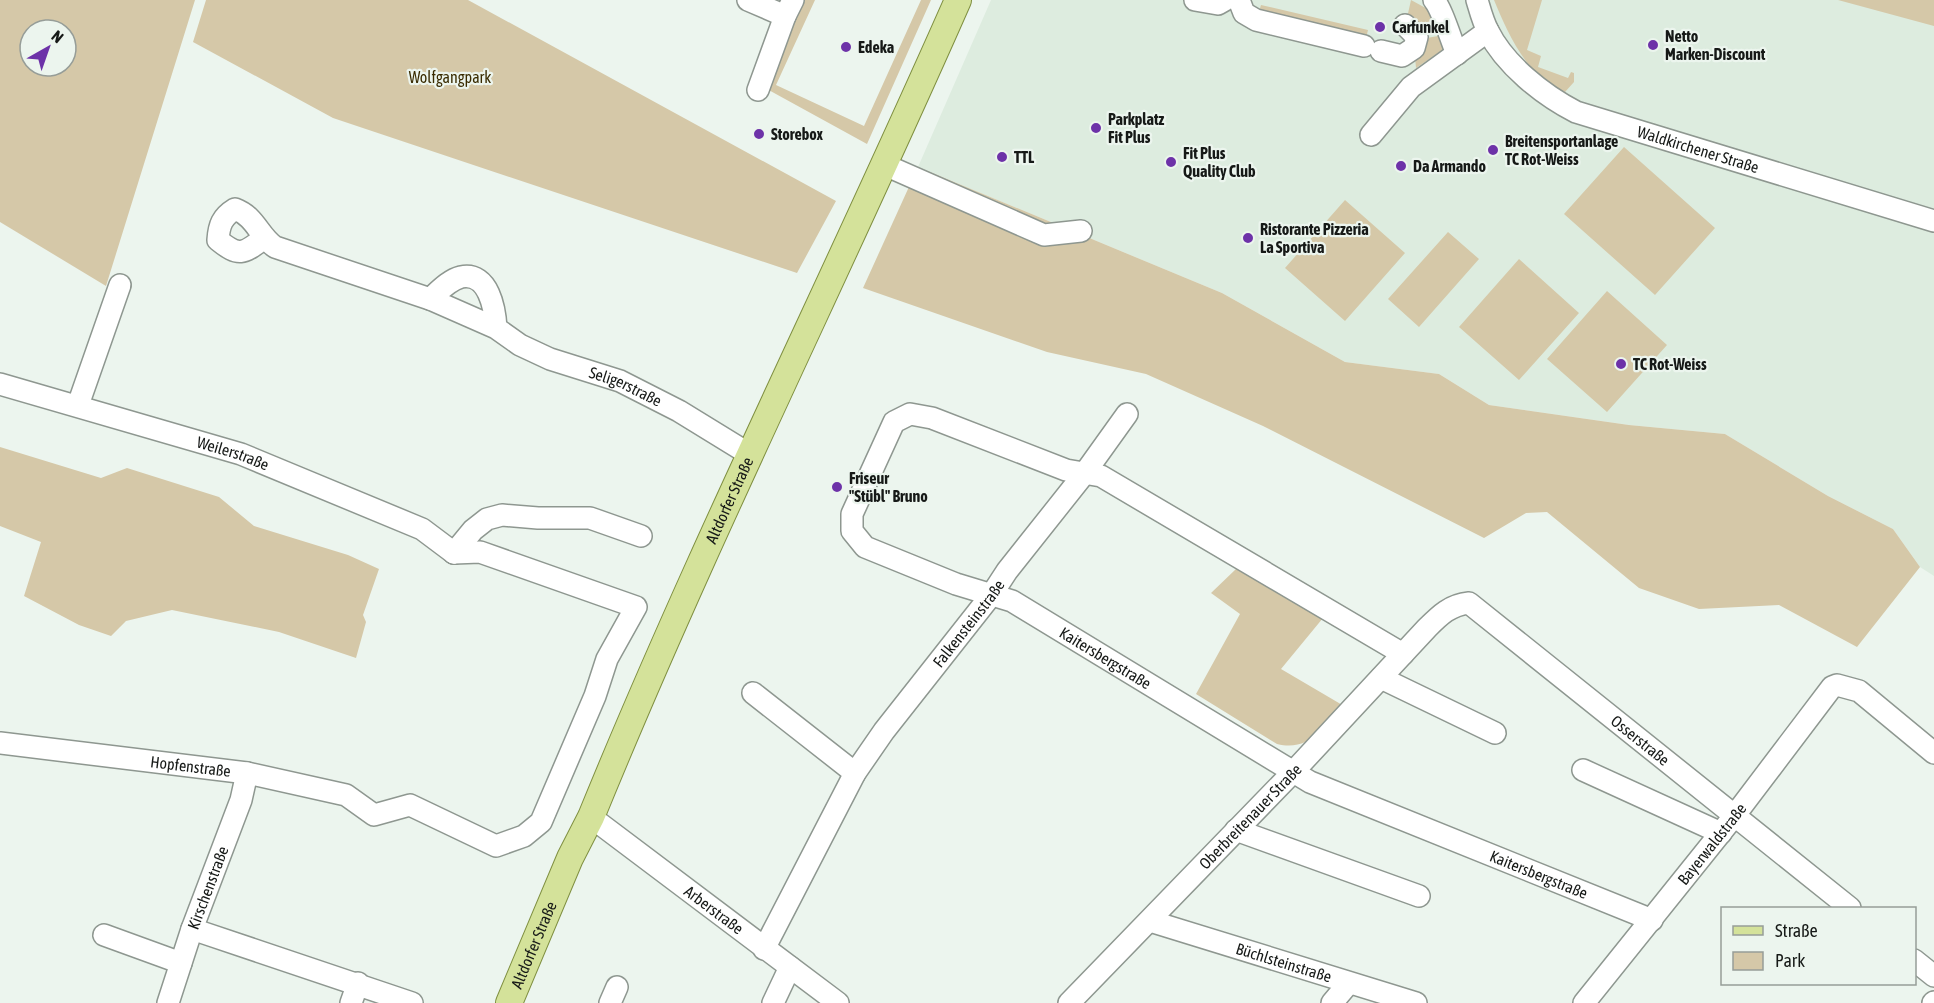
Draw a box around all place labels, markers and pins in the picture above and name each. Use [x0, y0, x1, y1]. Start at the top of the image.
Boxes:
place label: Carfunkel [1392, 18, 1450, 36]
marker: Carfunkel [1373, 20, 1387, 34]
place label: Netto Marken-Discount [1665, 27, 1766, 63]
place label: Edeka [858, 38, 894, 56]
marker: Netto Marken-Discount [1646, 38, 1660, 52]
marker: Edeka [839, 40, 853, 54]
place label: Parkplatz Fit Plus [1108, 110, 1165, 146]
marker: Parkplatz Fit Plus [1089, 121, 1103, 135]
place label: Storebox [771, 125, 824, 143]
marker: Storebox [752, 127, 766, 141]
place label: Breitensportanlage TC Rot-Weiss [1505, 132, 1618, 168]
marker: Breitensportanlage TC Rot-Weiss [1486, 143, 1500, 157]
place label: Fit Plus Quality Club [1183, 144, 1256, 180]
place label: TTL [1014, 148, 1035, 166]
marker: TTL [995, 150, 1009, 164]
marker: Fit Plus Quality Club [1164, 155, 1178, 169]
place label: Da Armando [1413, 157, 1486, 175]
marker: Da Armando [1394, 159, 1408, 173]
place label: Ristorante Pizzeria La Sportiva [1260, 220, 1369, 256]
marker: Ristorante Pizzeria La Sportiva [1241, 231, 1255, 245]
place label: TC Rot-Weiss [1633, 355, 1707, 373]
marker: TC Rot-Weiss [1614, 357, 1628, 371]
place label: Friseur "Stübl" Bruno [849, 469, 928, 505]
marker: Friseur "Stübl" Bruno [830, 480, 844, 494]

